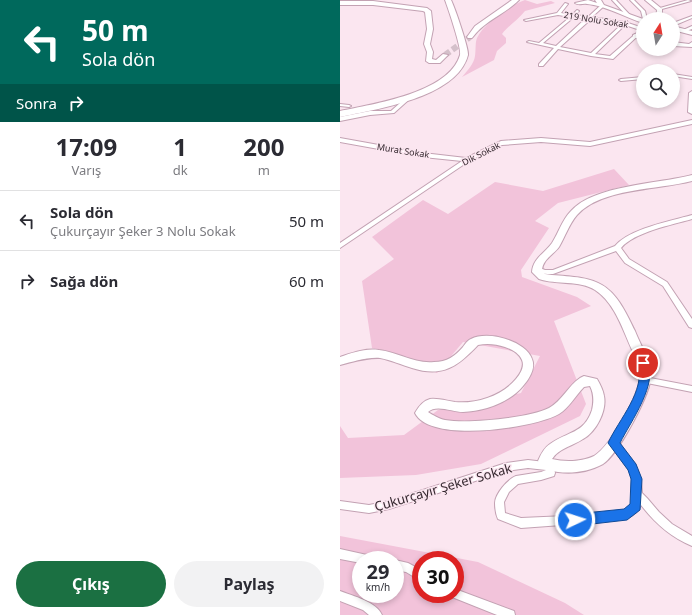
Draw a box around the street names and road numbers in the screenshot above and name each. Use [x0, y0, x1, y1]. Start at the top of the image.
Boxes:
street label: 219 Nolu Sokak [563, 8, 630, 31]
street label: Dik Sokak [460, 138, 502, 169]
street label: Murat Sokak [376, 140, 430, 161]
street label: Çukurçayır Şeker Sokak [372, 459, 514, 515]

